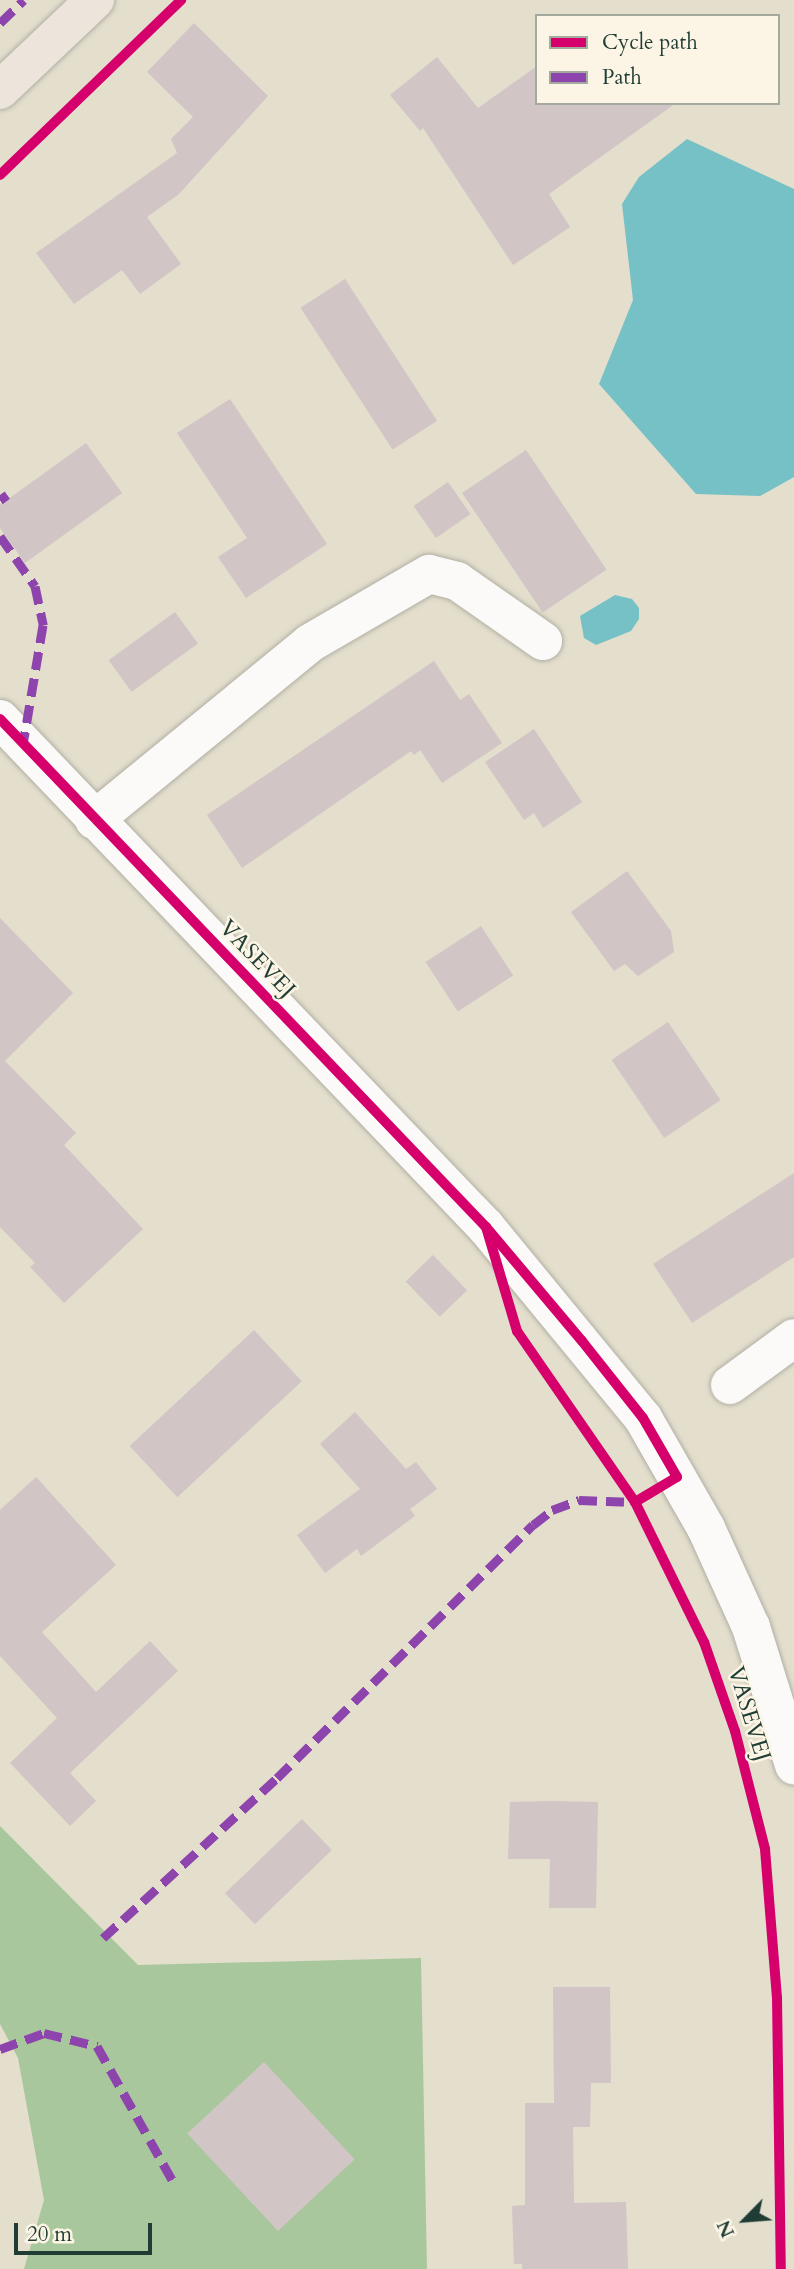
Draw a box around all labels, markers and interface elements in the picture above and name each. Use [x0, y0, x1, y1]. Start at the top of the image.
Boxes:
legend [535, 14, 780, 105]
text: Cycle path [602, 28, 698, 57]
text: Path [602, 63, 642, 92]
street label: VASEVEJ [213, 914, 301, 1004]
street label: VASEVEJ [721, 1663, 777, 1765]
north arrow [710, 2185, 780, 2255]
scale bar [18, 2210, 156, 2254]
text: N [711, 2216, 741, 2242]
text: 20 m [27, 2220, 72, 2249]

